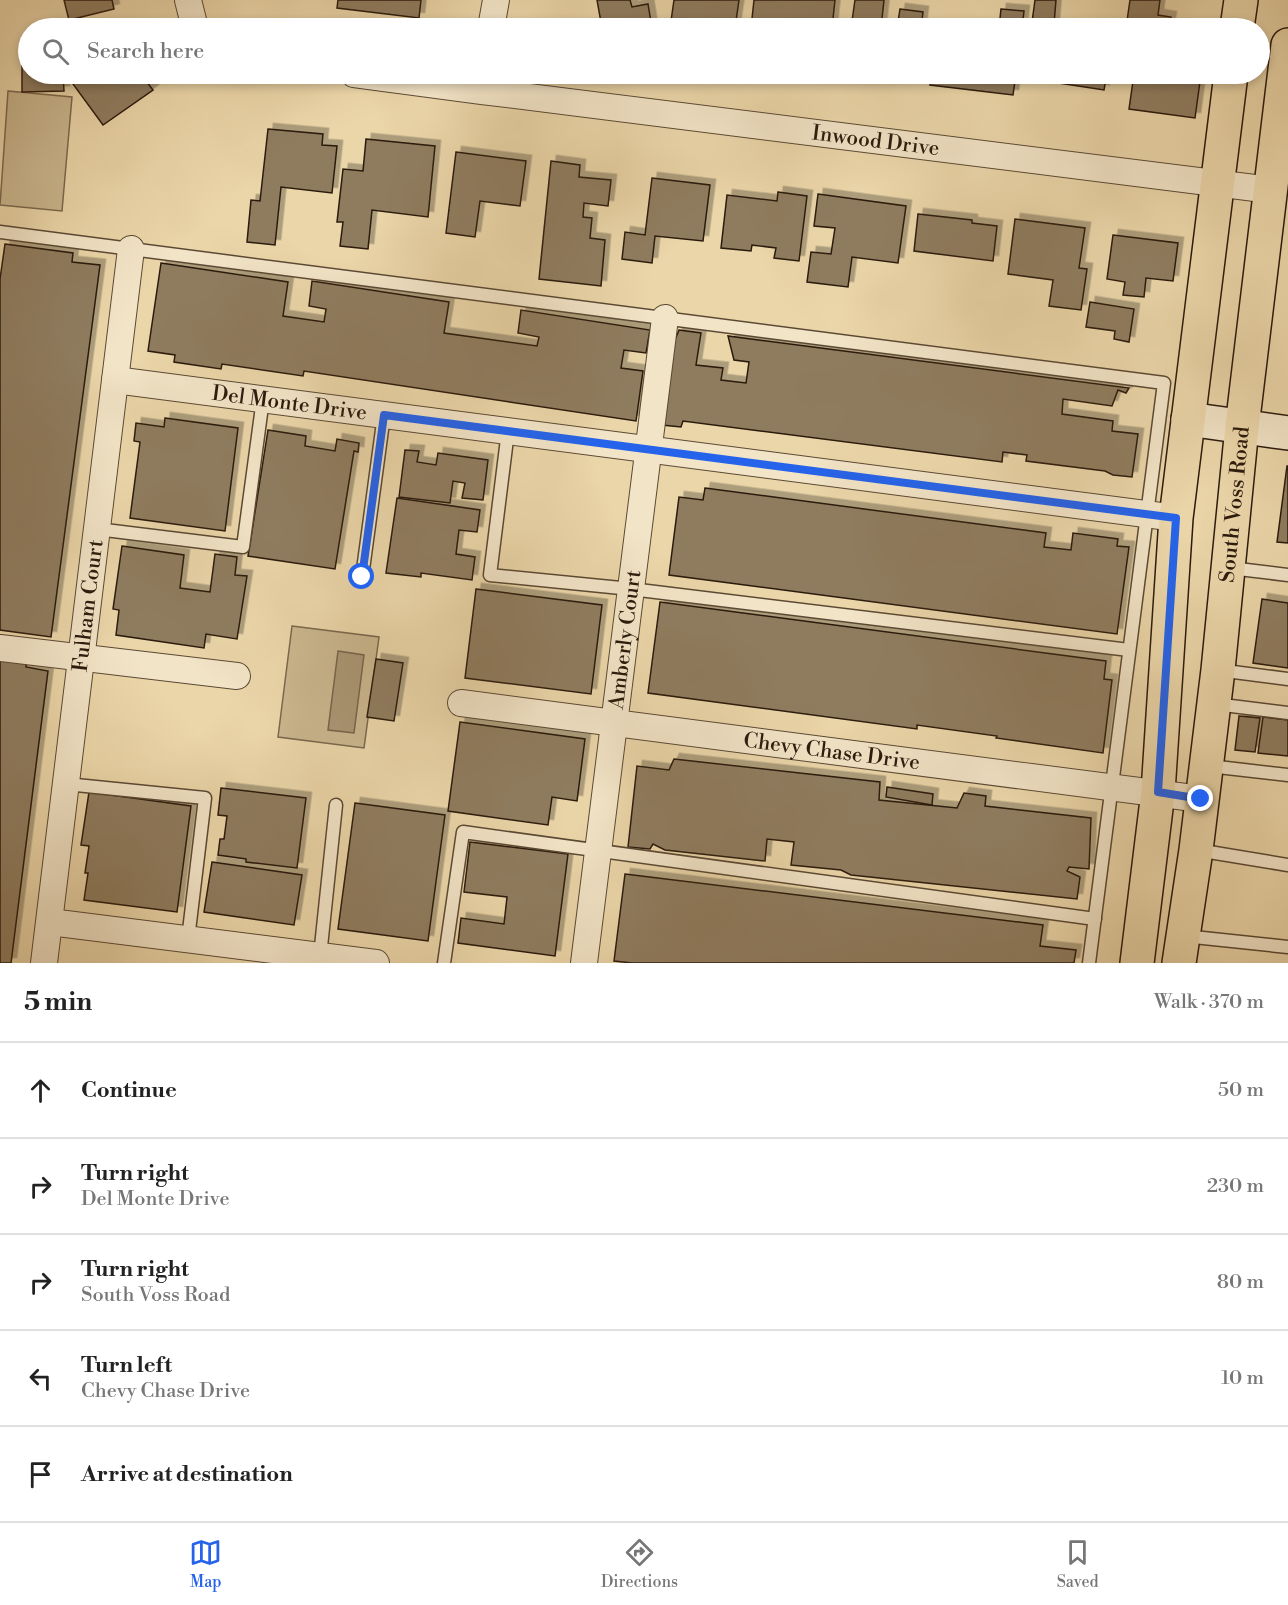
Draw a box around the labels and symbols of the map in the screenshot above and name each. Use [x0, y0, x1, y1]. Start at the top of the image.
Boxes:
street label: Inwood Drive [810, 121, 941, 162]
street label: Del Monte Drive [210, 381, 368, 427]
street label: South Voss Road [1215, 425, 1256, 584]
street label: Fulham Court [68, 538, 110, 673]
route start [348, 563, 374, 589]
street label: Amberly Court [604, 568, 647, 712]
street label: Chevy Chase Drive [742, 728, 922, 776]
route end [1187, 785, 1213, 811]

